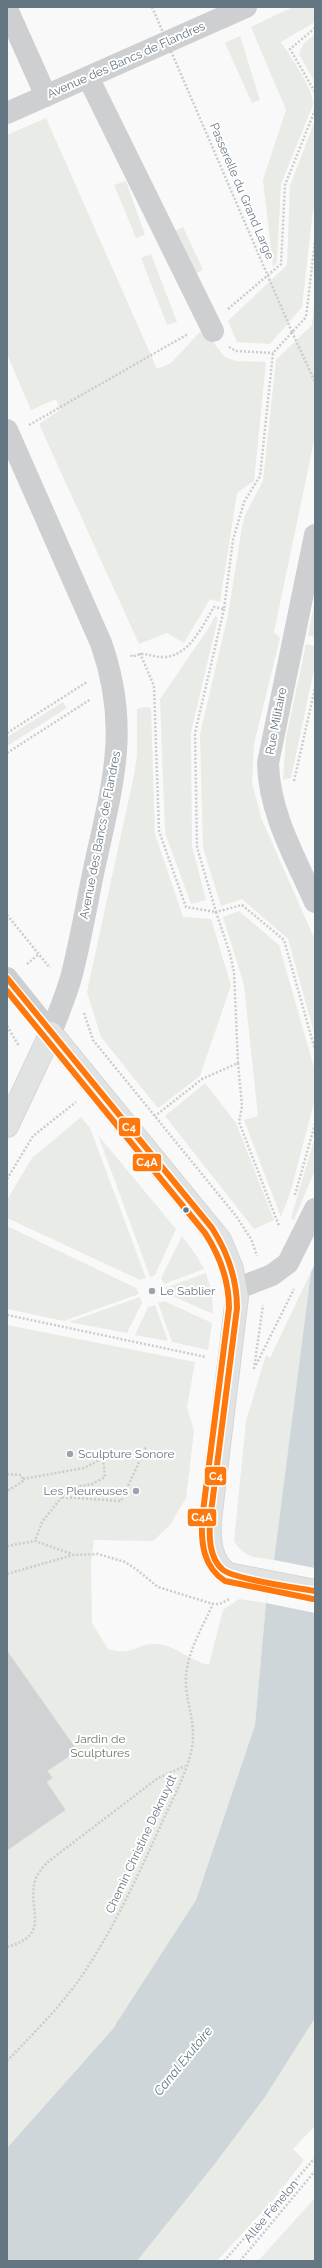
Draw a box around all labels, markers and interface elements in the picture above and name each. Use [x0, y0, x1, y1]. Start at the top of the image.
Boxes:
street label: Avenue des Bancs de Flandres [45, 19, 207, 101]
street label: Passerelle du Grand Large [207, 121, 277, 261]
street label: Rue Militaire [263, 686, 289, 756]
street label: Avenue des Bancs de Flandres [77, 749, 123, 920]
line badge: C4 [118, 1117, 141, 1137]
text: C4 [122, 1121, 136, 1134]
line badge: C4A [132, 1153, 162, 1172]
text: C4A [136, 1156, 158, 1169]
unlabelled marker [181, 1205, 191, 1215]
place label: Le Sablier [160, 1284, 216, 1298]
marker: Le Sablier [147, 1286, 157, 1296]
place label: Sculpture Sonore [78, 1447, 174, 1461]
marker: Sculpture Sonore [65, 1449, 75, 1459]
line badge: C4 [204, 1466, 227, 1486]
text: C4 [209, 1470, 223, 1483]
place label: Les Pleureuses [44, 1484, 128, 1498]
marker: Les Pleureuses [131, 1486, 141, 1496]
line badge: C4A [187, 1508, 217, 1527]
text: C4A [191, 1511, 213, 1524]
park label: Jardin de Sculptures [70, 1732, 130, 1760]
street label: Chemin Christine Deknuydt [103, 1772, 179, 1916]
water label: Canal Exutoire [151, 2023, 215, 2098]
street label: Allée Fénelon [241, 2177, 301, 2245]

